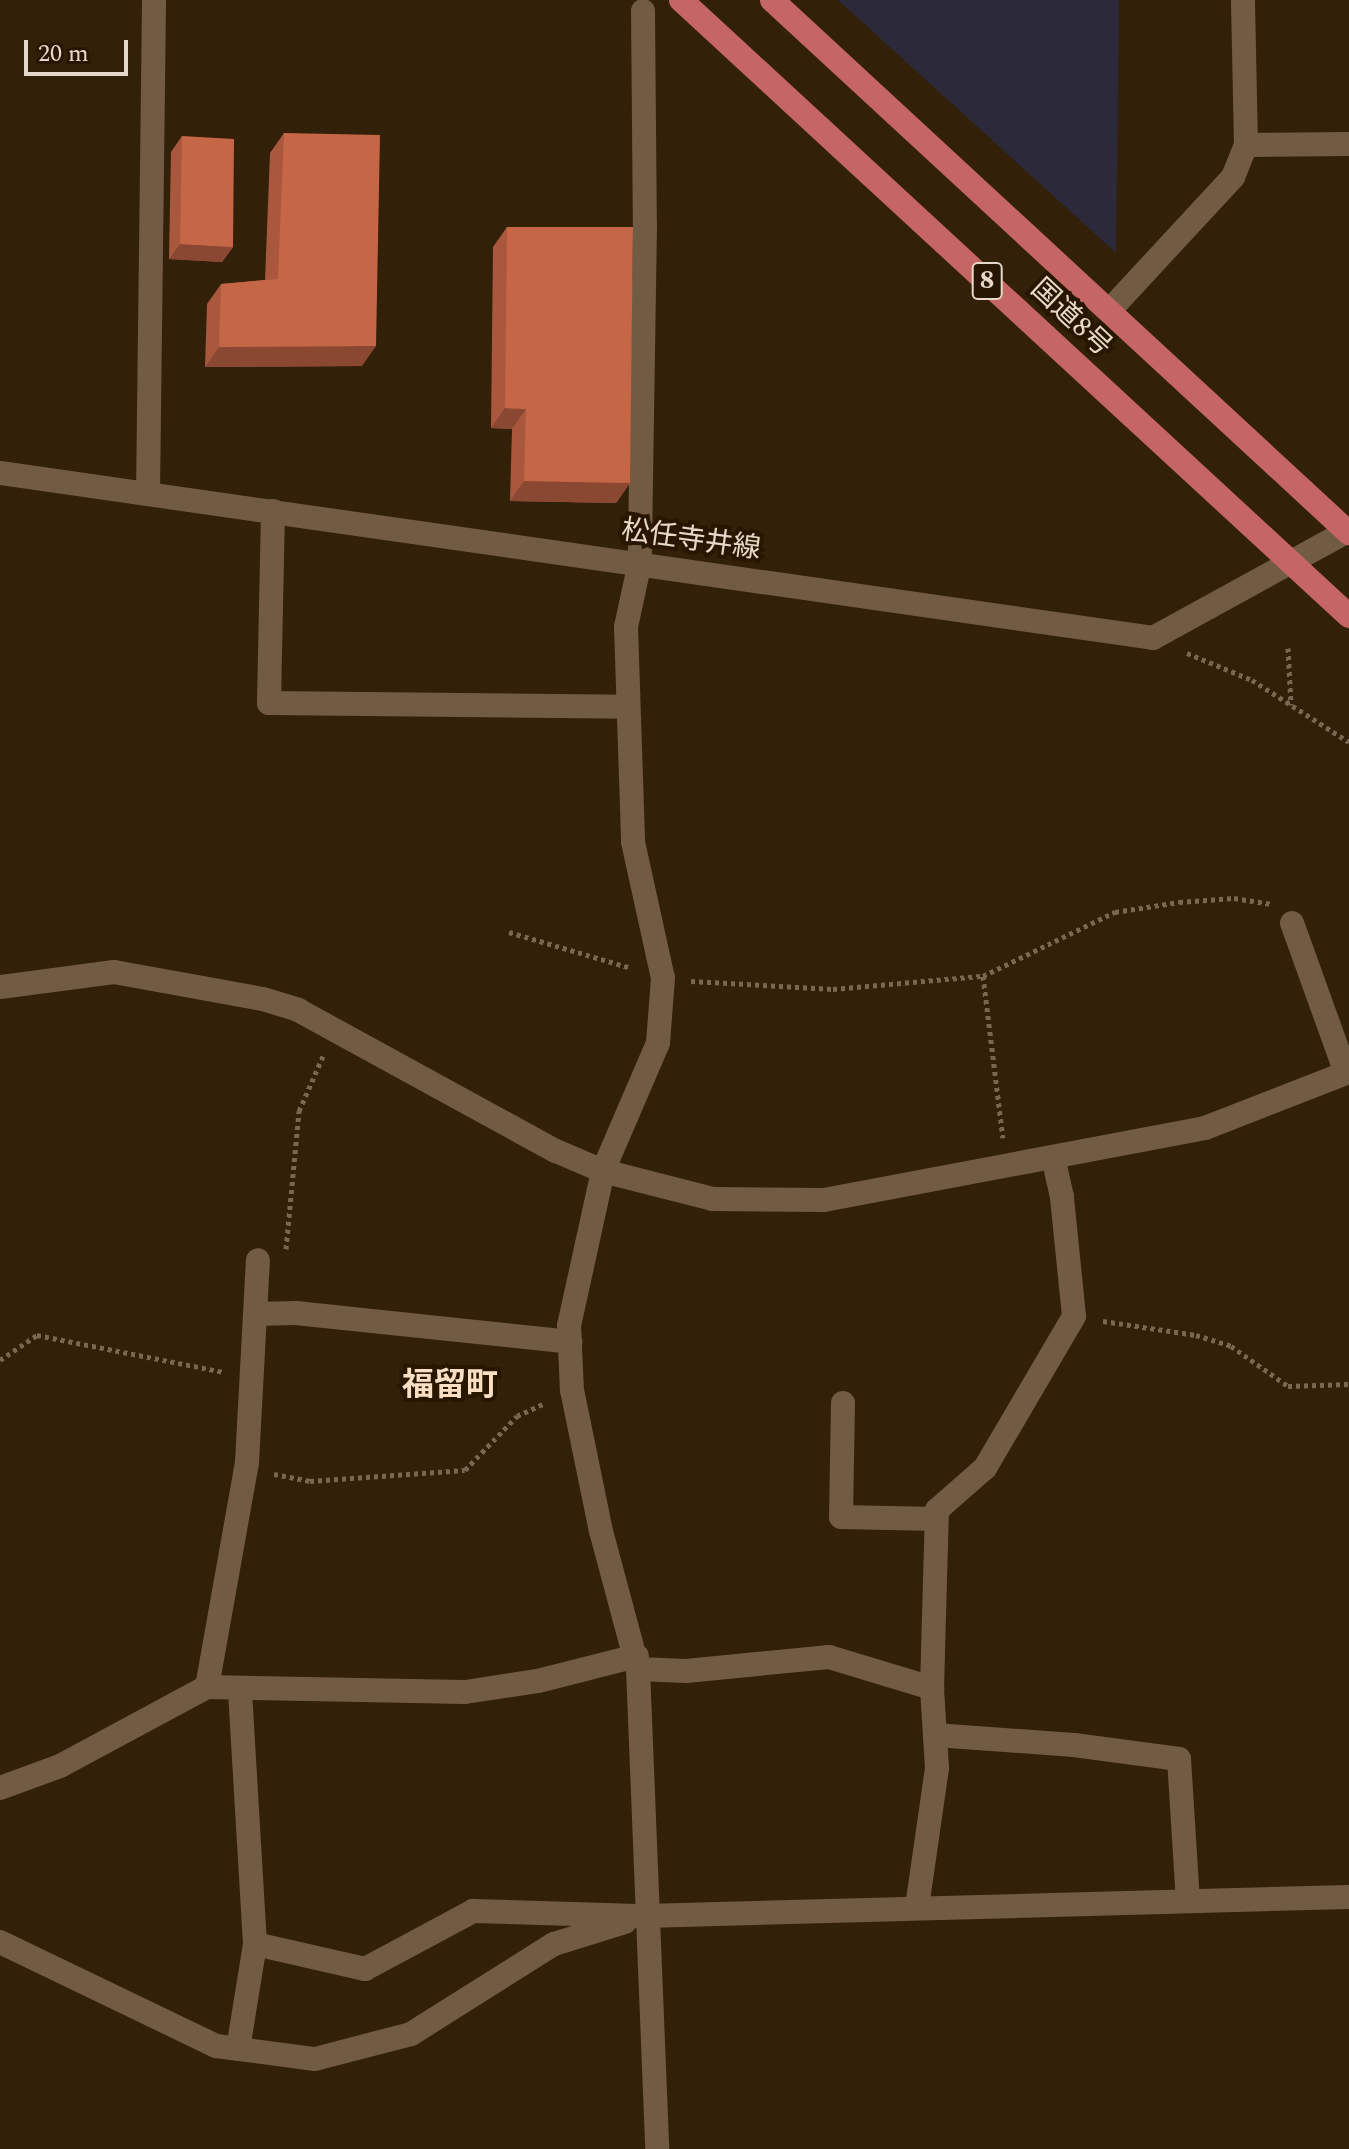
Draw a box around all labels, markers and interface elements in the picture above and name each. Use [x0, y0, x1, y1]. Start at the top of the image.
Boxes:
scale bar [28, 24, 132, 74]
text: 20 m [38, 36, 89, 72]
road number: 8 [971, 259, 1003, 303]
street label: 国道8号 [1024, 272, 1118, 364]
street label: 松任寺井線 [619, 514, 763, 566]
district label: 福留町 [402, 1367, 498, 1405]

